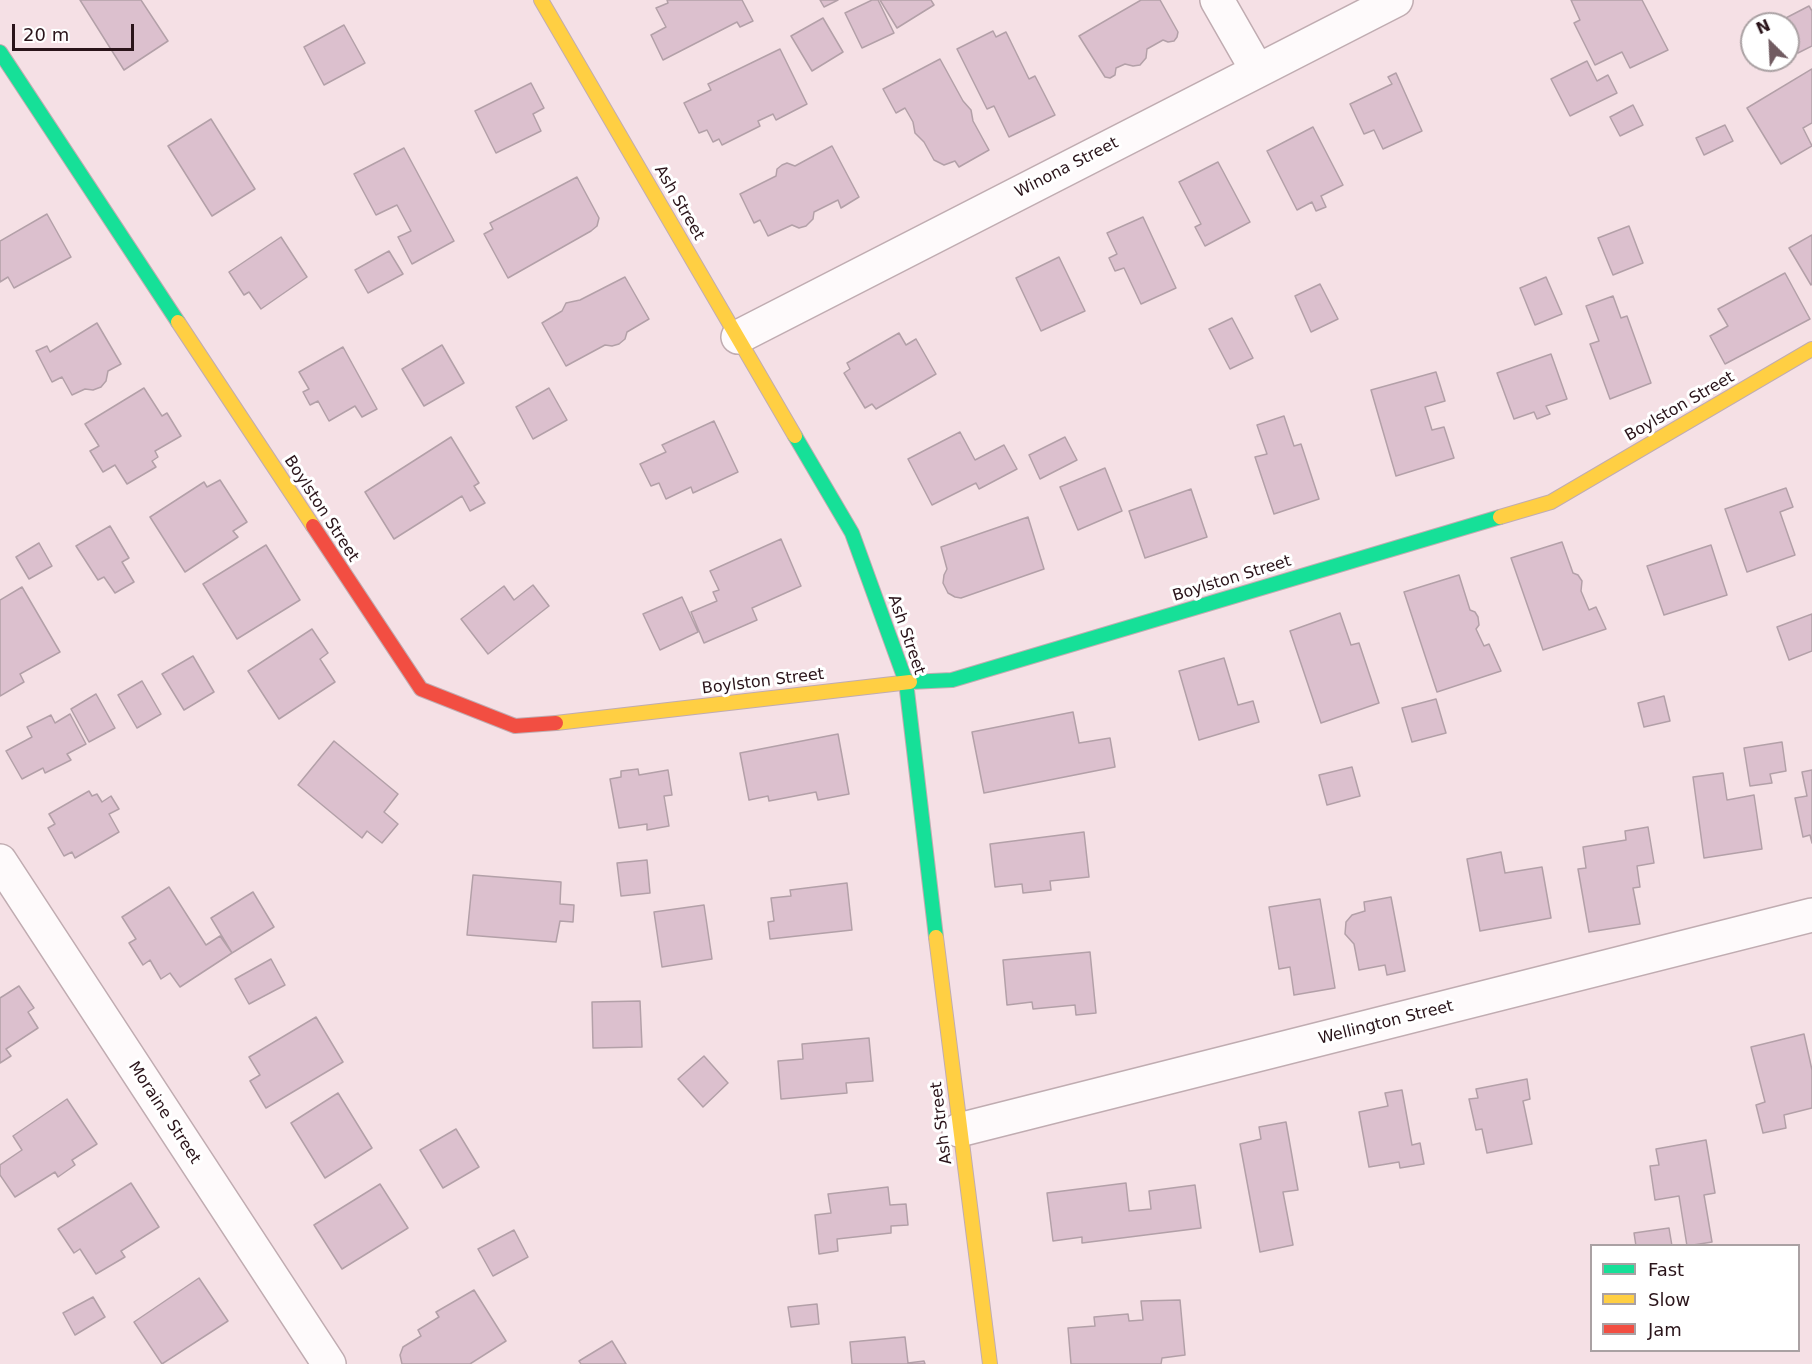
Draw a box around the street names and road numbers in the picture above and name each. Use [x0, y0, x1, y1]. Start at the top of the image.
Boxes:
street label: Winona Street [1012, 134, 1122, 202]
street label: Ash Street [650, 162, 708, 244]
street label: Boylston Street [1622, 368, 1738, 446]
street label: Boylston Street [279, 452, 363, 566]
street label: Boylston Street [1170, 552, 1294, 606]
street label: Ash Street [883, 593, 929, 677]
street label: Boylston Street [701, 665, 825, 699]
street label: Wellington Street [1317, 997, 1455, 1049]
street label: Moraine Street [124, 1058, 204, 1168]
street label: Ash Street [927, 1081, 957, 1165]

